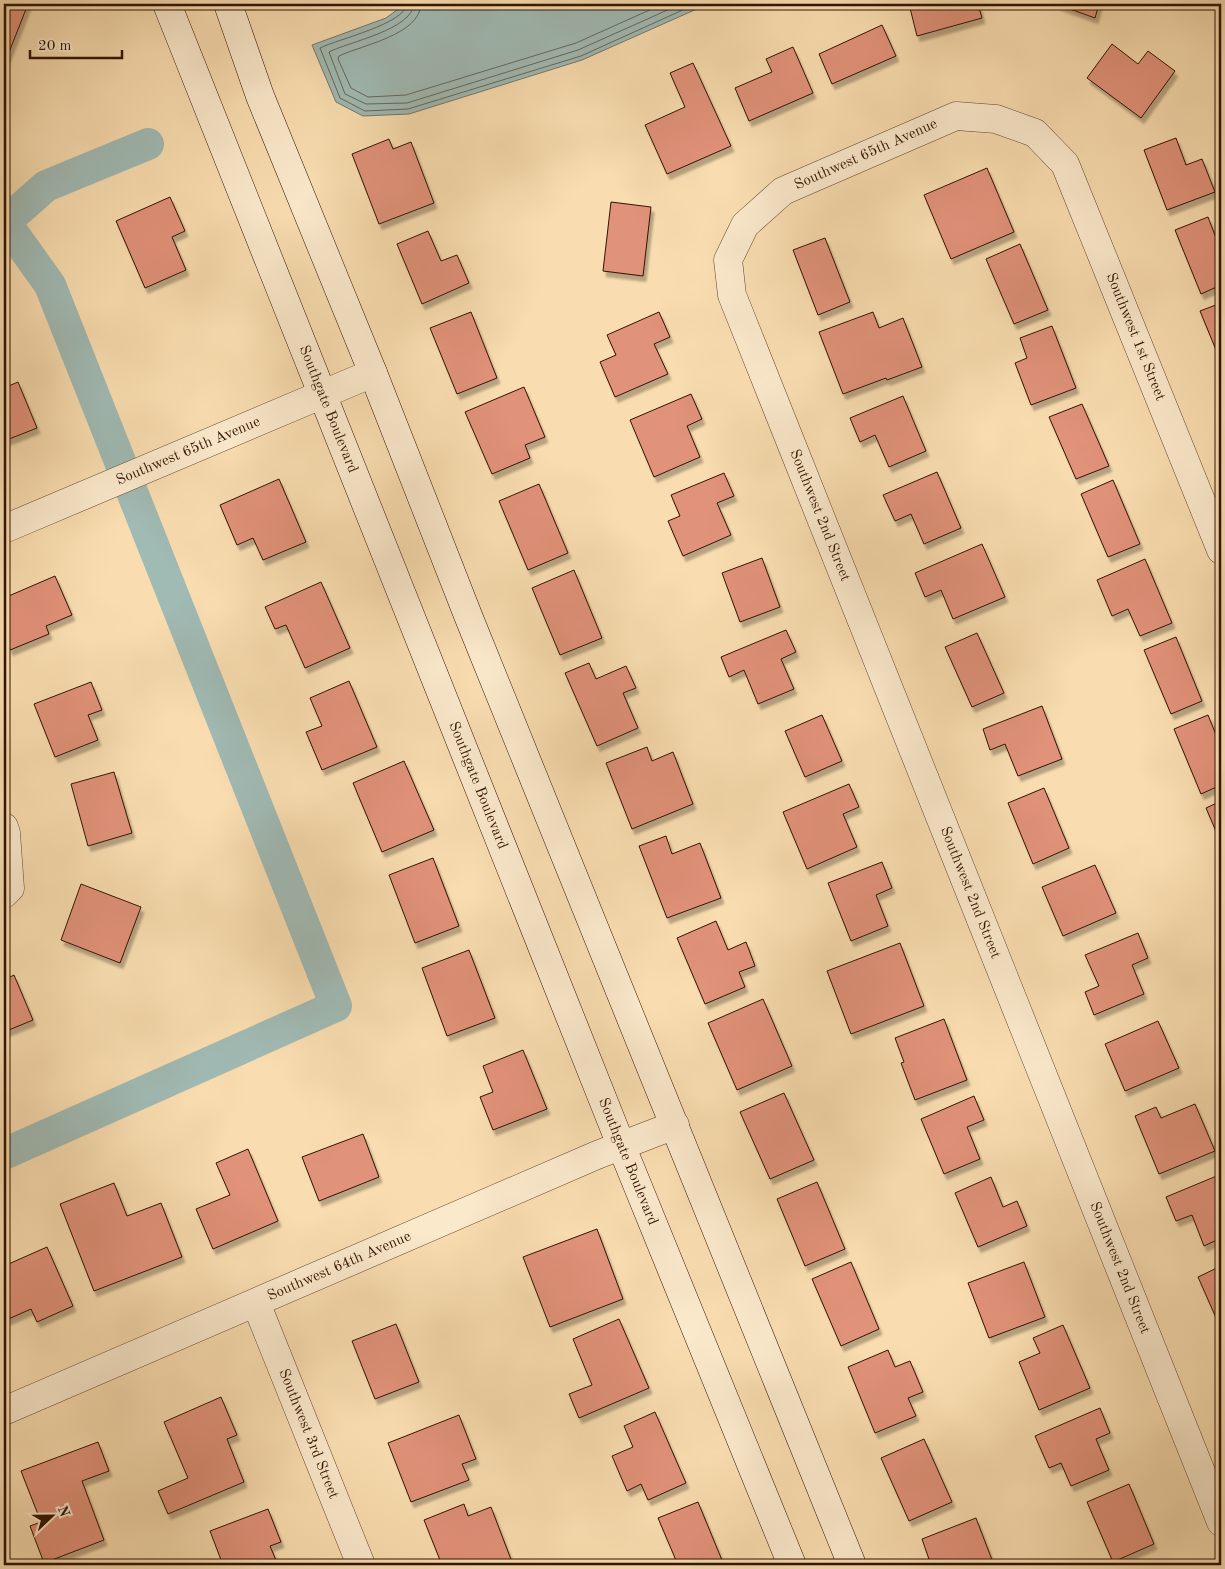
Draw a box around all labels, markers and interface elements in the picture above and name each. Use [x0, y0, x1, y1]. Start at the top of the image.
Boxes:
scale bar [30, 28, 122, 60]
text: 20 m [38, 39, 72, 54]
street label: Southwest 65th Avenue [792, 117, 940, 193]
street label: Southwest 1st Street [1103, 271, 1167, 403]
street label: Southgate Boulevard [296, 343, 360, 475]
street label: Southwest 65th Avenue [114, 414, 262, 488]
street label: Southwest 2nd Street [787, 447, 853, 584]
street label: Southgate Boulevard [446, 720, 510, 851]
street label: Southwest 2nd Street [937, 824, 1003, 961]
street label: Southgate Boulevard [596, 1096, 660, 1228]
street label: Southwest 2nd Street [1087, 1200, 1153, 1336]
street label: Southwest 64th Avenue [265, 1229, 413, 1304]
street label: Southwest 3rd Street [276, 1367, 341, 1501]
north arrow [28, 1492, 78, 1542]
text: N [55, 1504, 72, 1519]

